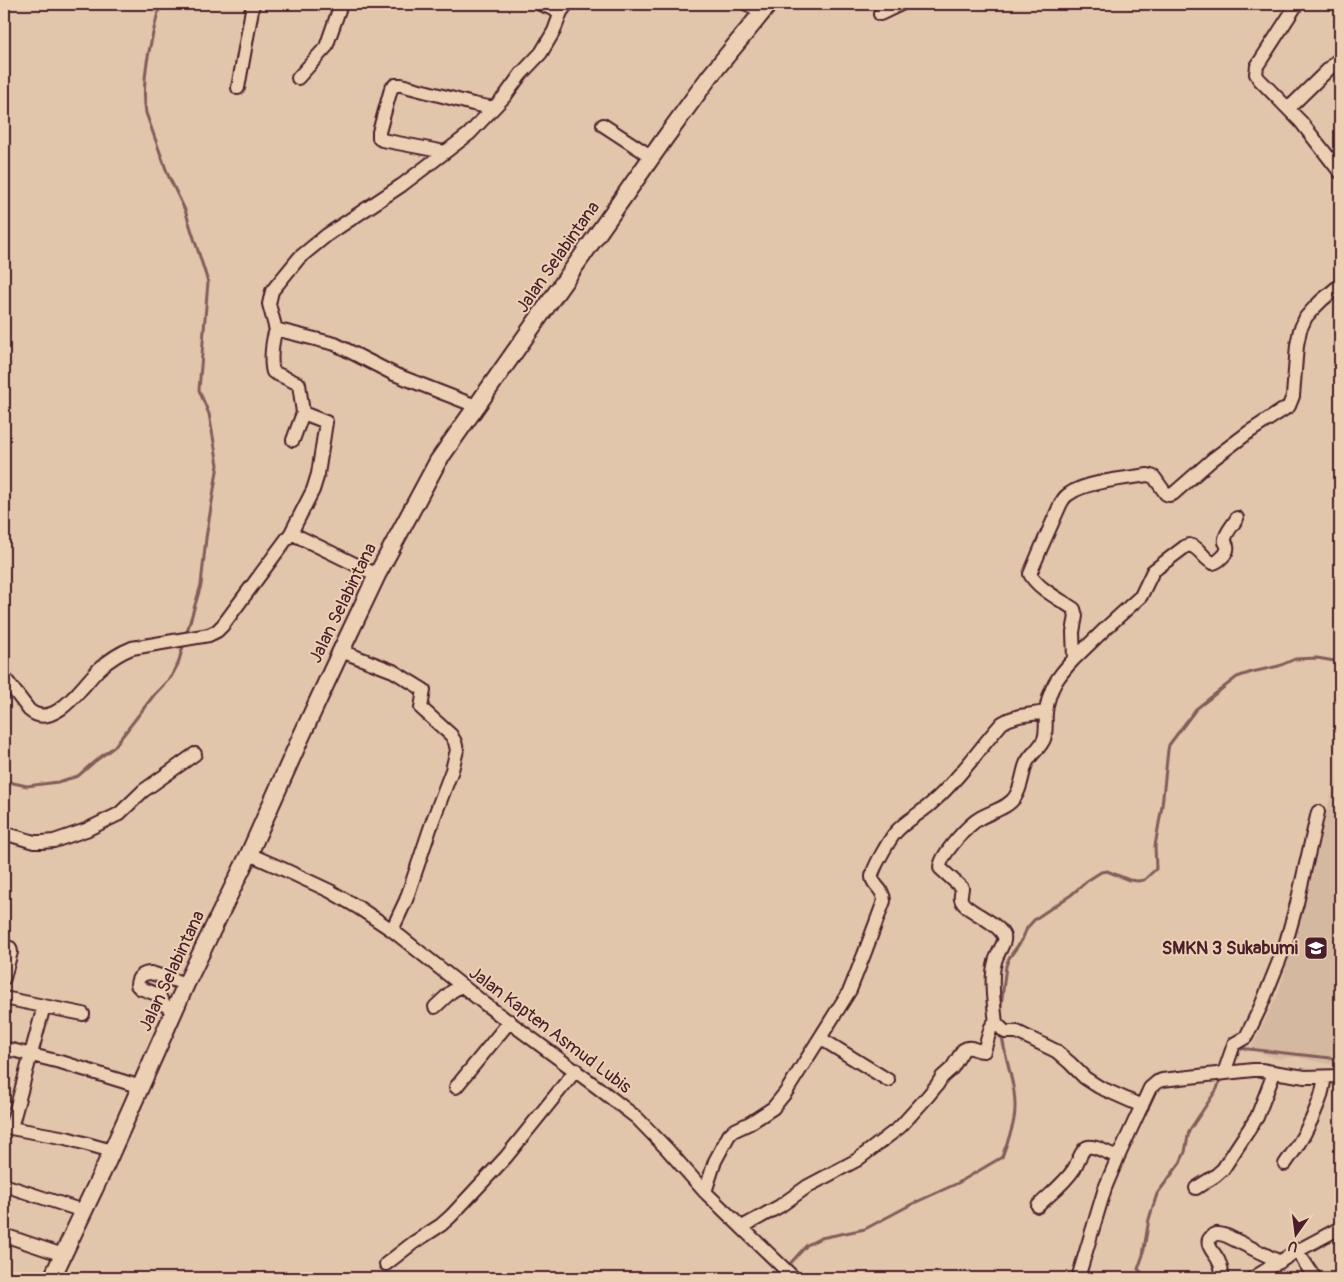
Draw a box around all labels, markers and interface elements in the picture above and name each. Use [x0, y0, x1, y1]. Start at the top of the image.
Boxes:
street label: Jalan Selabintana [511, 197, 605, 317]
street label: Jalan Selabintana [304, 539, 382, 667]
street label: Jalan Selabintana [134, 907, 210, 1035]
school or university icon: SMKN 3 Sukabumi [1303, 935, 1329, 961]
place label: SMKN 3 Sukabumi [1162, 937, 1298, 960]
street label: Jalan Kapten Asmud Lubis [464, 961, 636, 1099]
north arrow [1272, 1210, 1322, 1260]
text: U [1286, 1237, 1300, 1255]

